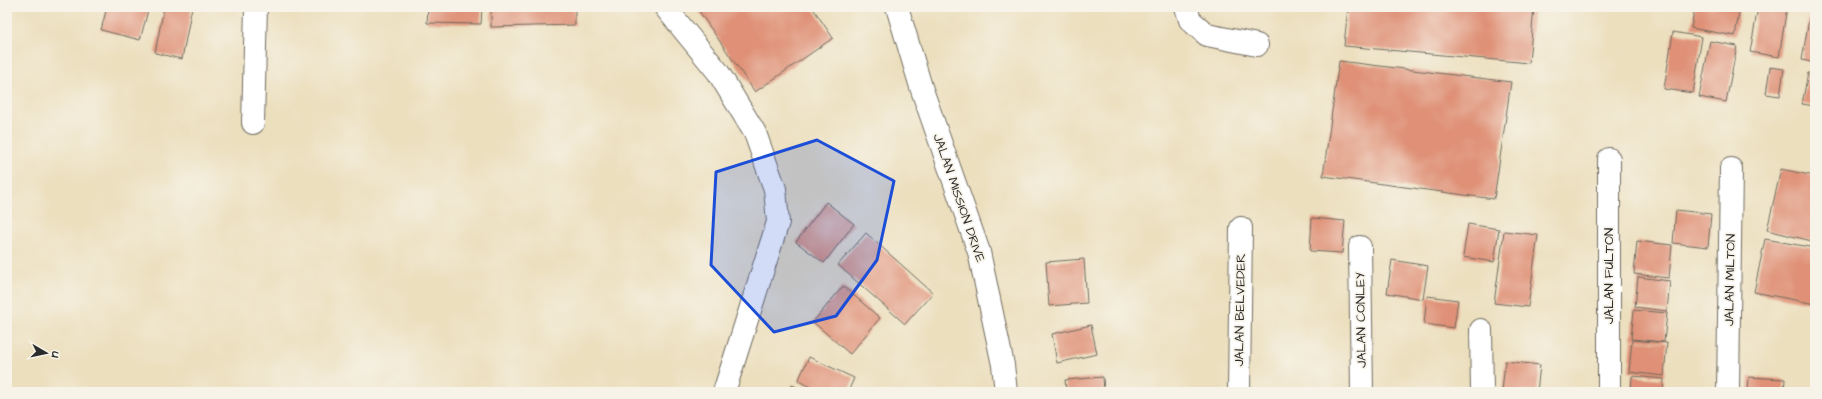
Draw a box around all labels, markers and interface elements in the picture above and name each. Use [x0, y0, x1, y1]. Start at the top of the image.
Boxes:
street label: JALAN MISSION DRIVE [929, 131, 990, 265]
street label: JALAN FULTON [1600, 228, 1618, 324]
street label: JALAN MILTON [1720, 234, 1740, 326]
street label: JALAN BELVEDER [1230, 253, 1250, 367]
street label: JALAN CONLEY [1351, 272, 1371, 368]
north arrow [26, 333, 66, 373]
text: U [47, 349, 63, 359]

